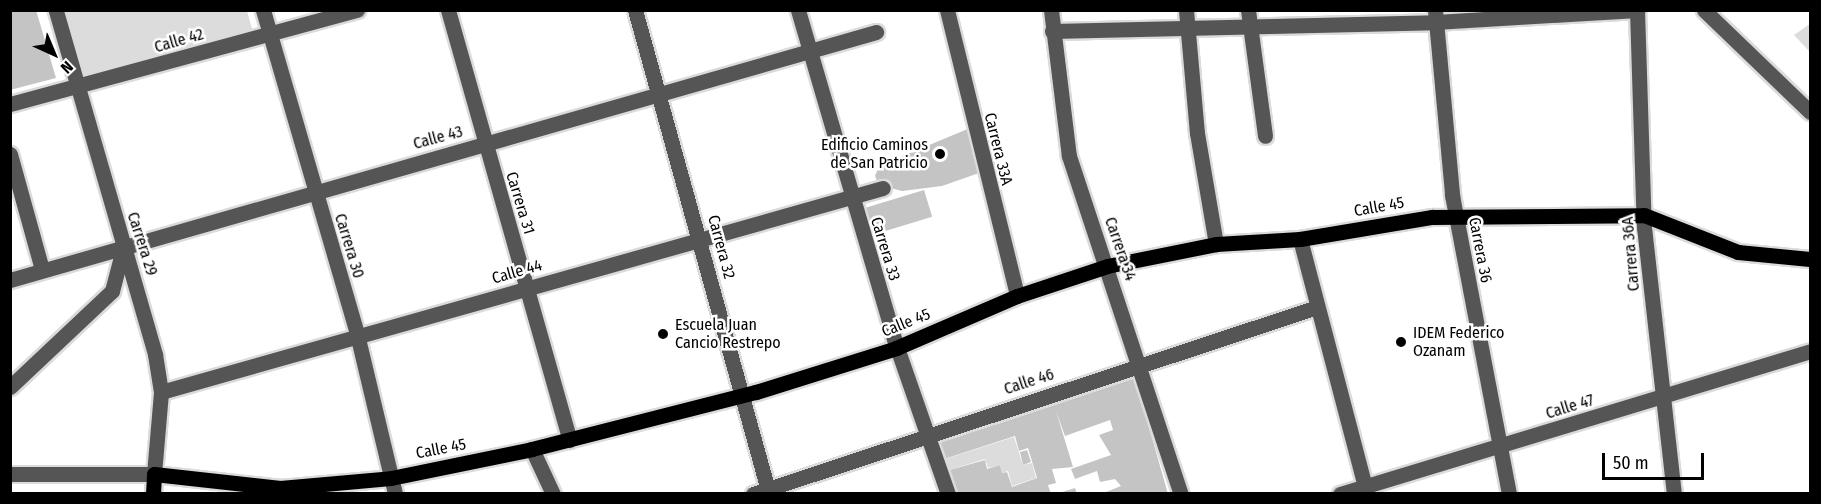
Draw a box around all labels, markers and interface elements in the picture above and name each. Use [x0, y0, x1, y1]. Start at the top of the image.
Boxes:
north arrow [24, 24, 84, 84]
street label: Calle 42 [152, 25, 206, 57]
text: N [57, 57, 77, 77]
street label: Carrera 33A [980, 111, 1016, 187]
street label: Calle 43 [411, 122, 465, 154]
place label: Edificio Caminos de San Patricio [821, 135, 928, 173]
marker: Edificio Caminos de San Patricio [933, 147, 947, 161]
street label: Carrera 31 [501, 169, 539, 237]
street label: Calle 45 [1352, 193, 1406, 221]
street label: Carrera 29 [123, 210, 161, 278]
street label: Carrera 30 [330, 211, 368, 281]
street label: Carrera 32 [703, 213, 739, 281]
street label: Carrera 33 [866, 215, 904, 283]
street label: Carrera 34 [1100, 215, 1140, 283]
street label: Carrera 36 [1464, 216, 1496, 284]
street label: Carrera 36A [1618, 216, 1644, 292]
street label: Calle 44 [490, 256, 544, 288]
street label: Calle 45 [879, 305, 933, 341]
place label: Escuela Juan Cancio Restrepo [675, 315, 781, 353]
place label: IDEM Federico Ozanam [1413, 323, 1505, 361]
marker: Escuela Juan Cancio Restrepo [656, 327, 670, 341]
marker: IDEM Federico Ozanam [1394, 335, 1408, 349]
street label: Calle 46 [1002, 365, 1056, 399]
street label: Calle 47 [1543, 391, 1597, 423]
street label: Calle 45 [414, 435, 468, 463]
scale bar [1605, 441, 1707, 479]
text: 50 m [1613, 452, 1649, 474]

